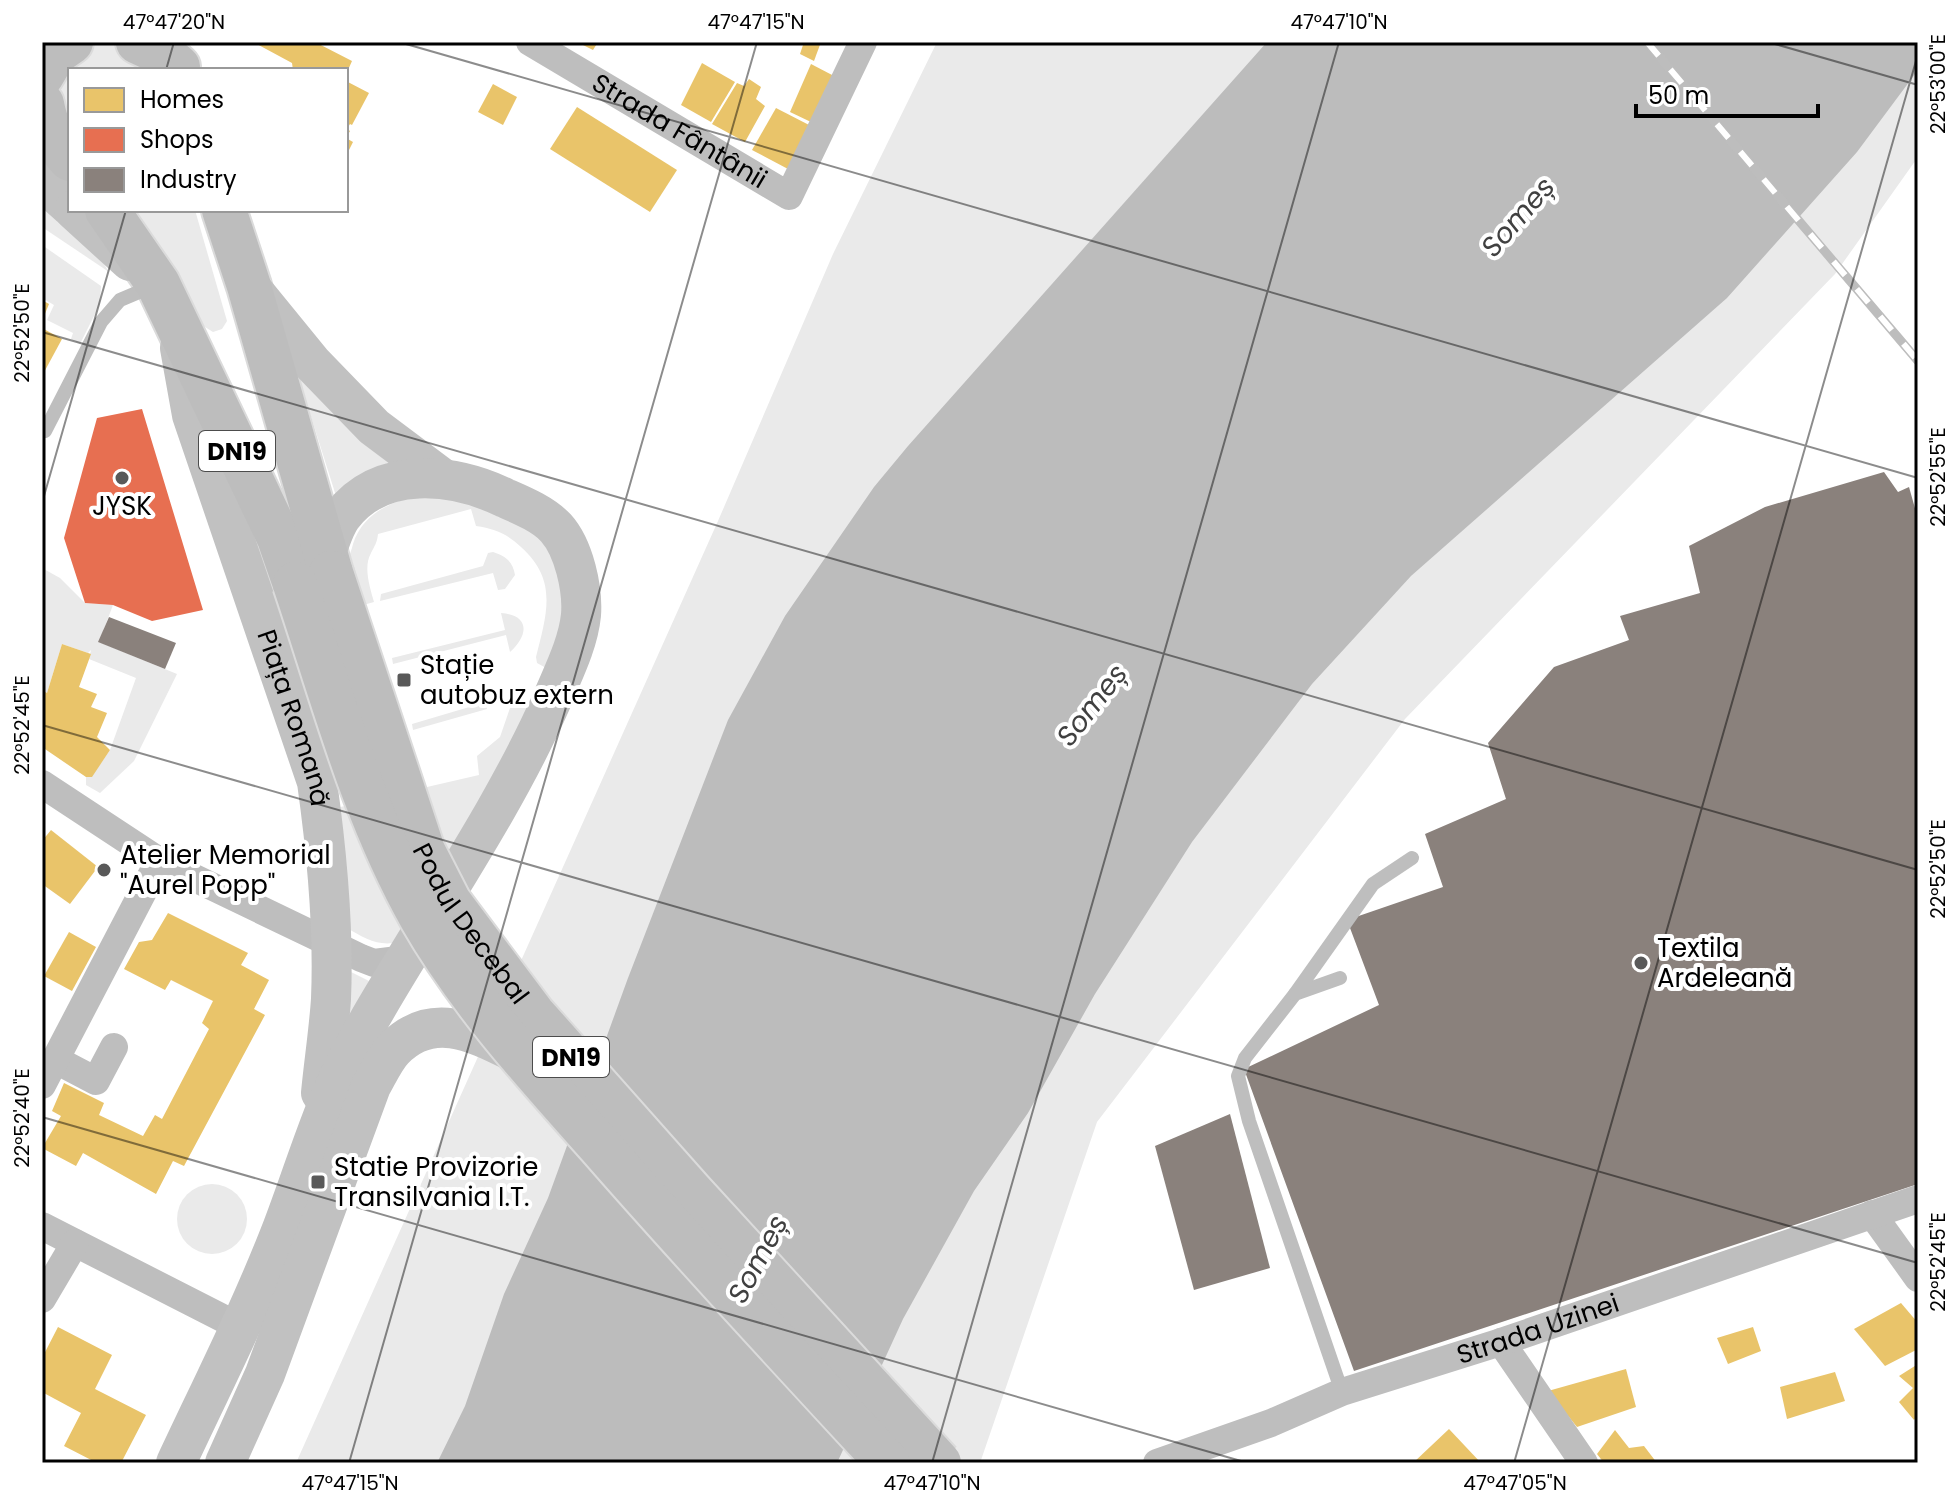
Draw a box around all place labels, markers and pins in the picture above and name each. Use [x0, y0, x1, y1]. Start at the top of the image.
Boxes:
marker: JYSK [113, 469, 131, 487]
place label: JYSK [92, 488, 152, 524]
place label: Stație autobuz extern [420, 647, 614, 713]
marker: Stație autobuz extern [395, 671, 413, 689]
place label: Atelier Memorial "Aurel Popp" [120, 837, 331, 903]
marker: Atelier Memorial "Aurel Popp" [95, 861, 113, 879]
place label: Textila Ardeleană [1657, 930, 1792, 996]
marker: Textila Ardeleană [1632, 954, 1650, 972]
place label: Statie Provizorie Transilvania I.T. [334, 1149, 538, 1215]
marker: Statie Provizorie Transilvania I.T. [309, 1173, 327, 1191]

